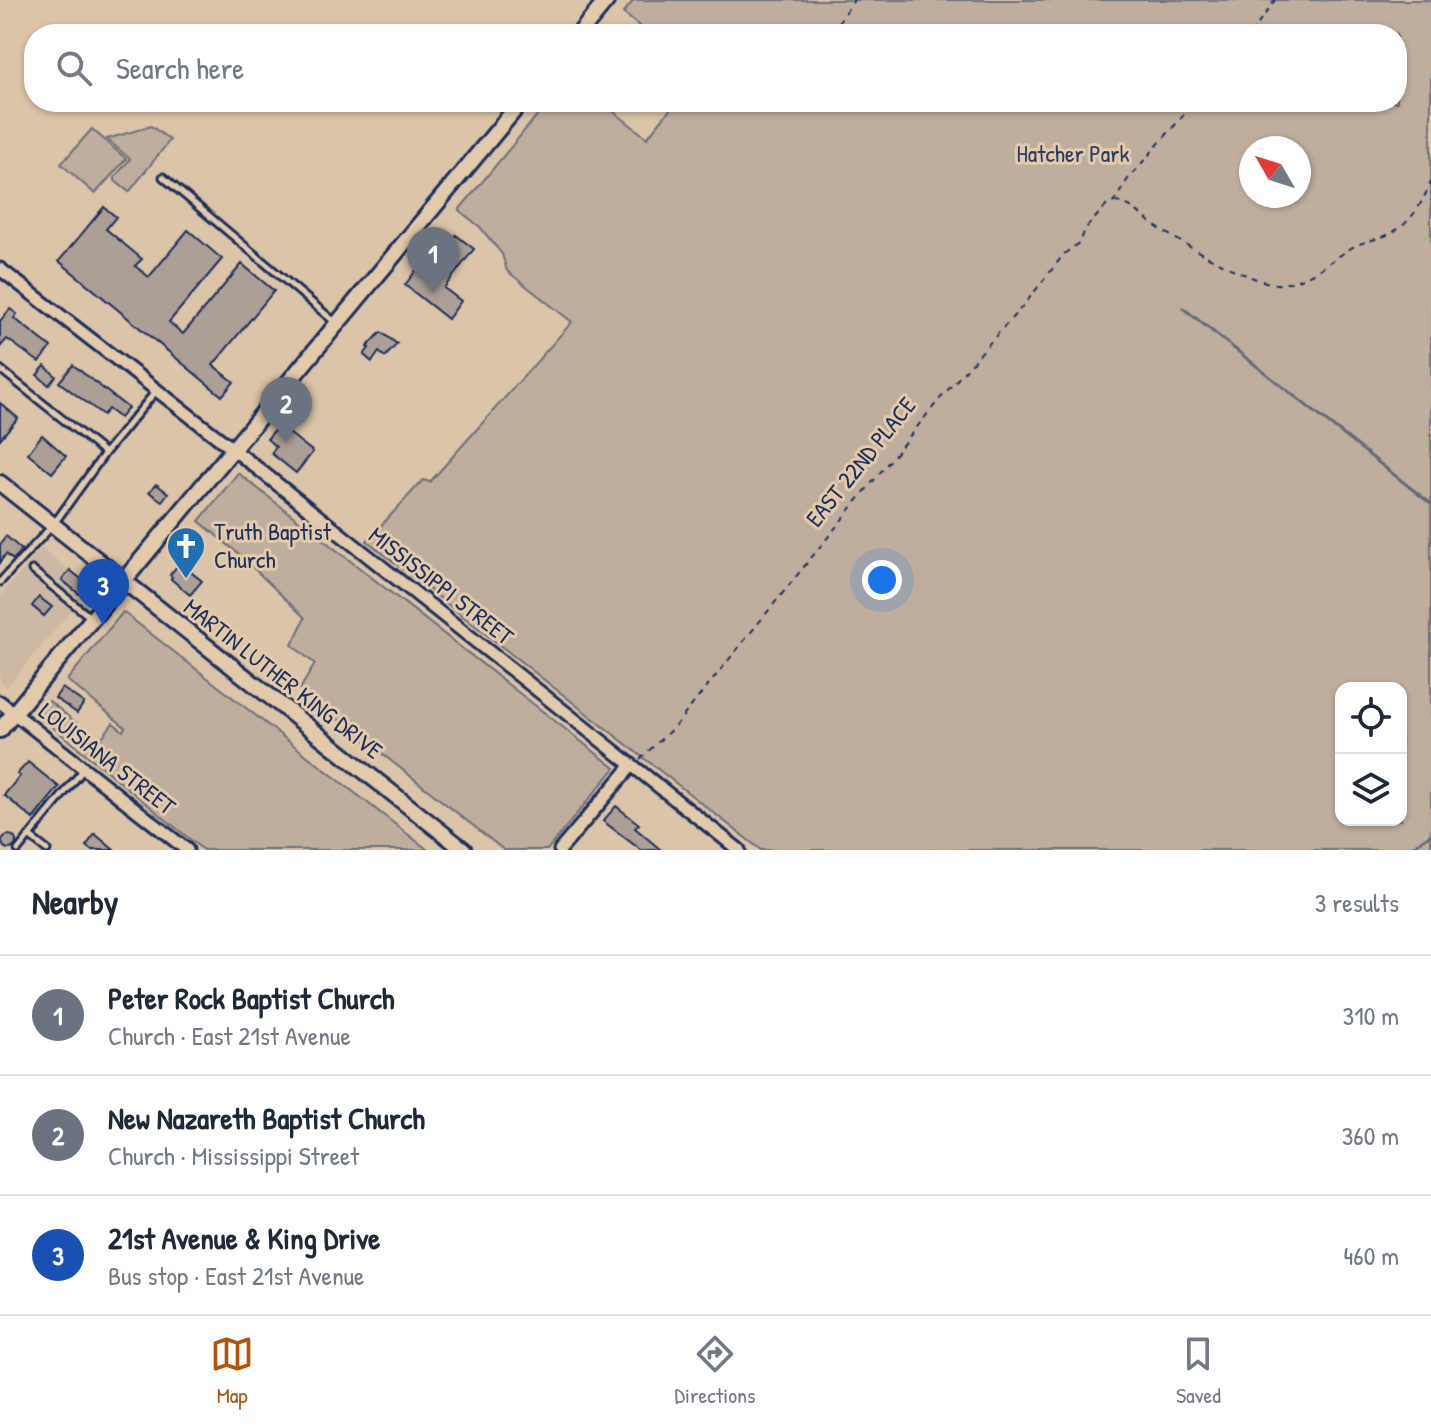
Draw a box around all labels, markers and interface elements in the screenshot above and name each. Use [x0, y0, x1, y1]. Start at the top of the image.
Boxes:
search box [24, 24, 1407, 112]
icon: search [52, 46, 96, 90]
text: Search here [116, 48, 244, 88]
north arrow [1239, 136, 1311, 208]
park label: Hatcher Park [1017, 137, 1129, 169]
pin: 1 [407, 227, 459, 293]
pin: 2 [260, 377, 312, 443]
street label: EAST 22ND PLACE [798, 390, 923, 533]
place label: Truth Baptist Church [214, 515, 332, 575]
street label: MISSISSIPPI STREET [363, 519, 521, 652]
church icon: Truth Baptist Church [165, 525, 207, 580]
pin: 3 [77, 559, 129, 625]
your location [862, 560, 902, 600]
street label: MARTIN LUTHER KING DRIVE [178, 591, 390, 766]
map controls [1335, 682, 1407, 826]
button: locate [1335, 682, 1407, 754]
street label: LOUISIANA STREET [33, 695, 183, 822]
button: layers [1335, 754, 1407, 826]
text: Nearby [32, 879, 118, 925]
text: 3 results [1315, 885, 1399, 920]
text: Peter Rock Baptist Church [108, 978, 394, 1018]
text: 1 [53, 998, 63, 1033]
text: 310 m [1343, 998, 1399, 1033]
text: Church · East 21st Avenue [108, 1018, 351, 1053]
text: New Nazareth Baptist Church [108, 1098, 425, 1138]
text: 2 [52, 1118, 64, 1153]
text: 360 m [1342, 1118, 1399, 1153]
text: Church · Mississippi Street [108, 1138, 359, 1173]
text: 21st Avenue & King Drive [108, 1218, 380, 1258]
text: 3 [52, 1238, 64, 1273]
text: 460 m [1344, 1238, 1399, 1273]
text: Bus stop · East 21st Avenue [108, 1258, 364, 1293]
tab: Map [210, 1332, 254, 1410]
tab: Directions [675, 1332, 756, 1410]
tab: Saved [1176, 1332, 1221, 1410]

